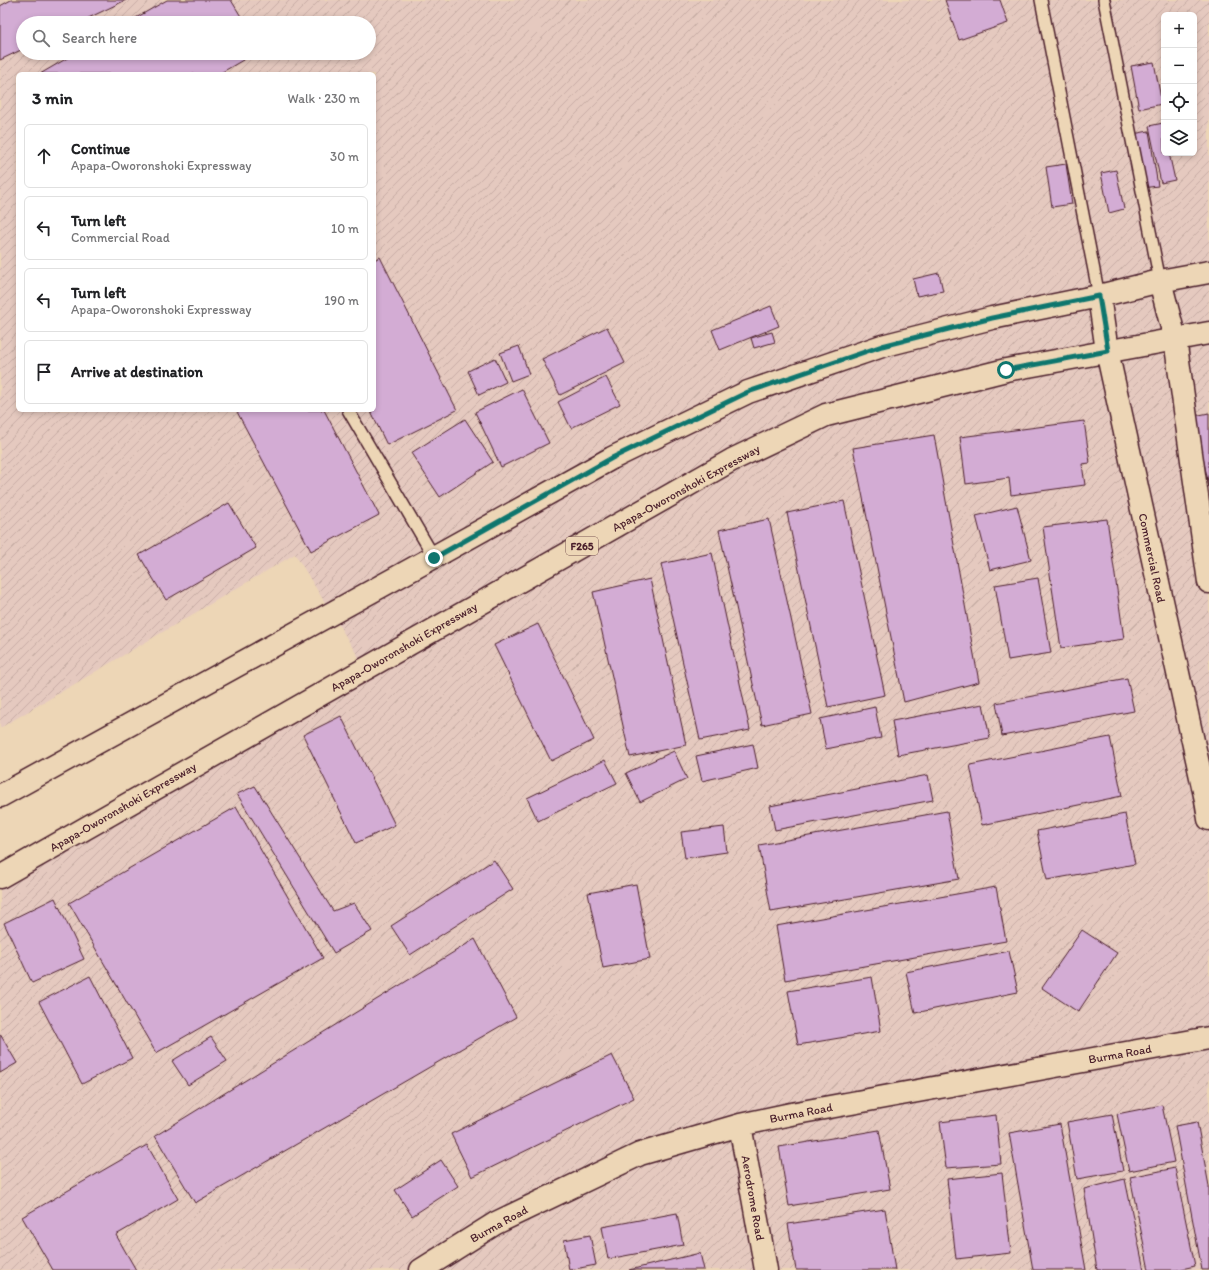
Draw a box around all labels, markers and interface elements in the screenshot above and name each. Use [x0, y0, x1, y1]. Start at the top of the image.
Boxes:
map controls [1161, 12, 1197, 156]
button: + [1161, 12, 1197, 48]
search box [16, 16, 376, 60]
icon: search [30, 27, 52, 49]
text: Search here [62, 29, 137, 47]
button: − [1161, 48, 1197, 84]
button: locate [1161, 84, 1197, 120]
text: 3 min [32, 88, 73, 108]
text: Walk · 230 m [288, 91, 360, 106]
button: layers [1161, 120, 1197, 156]
text: Continue [71, 140, 130, 158]
icon: ahead [33, 145, 55, 167]
text: 30 m [330, 149, 359, 164]
text: Apapa-Oworonshoki Expressway [71, 158, 252, 173]
text: Turn left [71, 212, 126, 230]
icon: left [33, 217, 55, 239]
text: 10 m [331, 221, 359, 236]
text: Commercial Road [71, 230, 170, 245]
text: Turn left [71, 284, 126, 302]
icon: left [33, 289, 55, 311]
text: 190 m [324, 293, 359, 308]
text: Apapa-Oworonshoki Expressway [71, 302, 252, 317]
icon: arrive [33, 361, 55, 383]
route start [997, 361, 1015, 379]
text: Arrive at destination [71, 363, 203, 381]
street label: Apapa-Oworonshoki Expressway [610, 441, 763, 535]
street label: Commercial Road [1136, 512, 1168, 605]
road number: F265 [566, 537, 598, 555]
route end [425, 549, 443, 567]
street label: Apapa-Oworonshoki Expressway [328, 599, 480, 695]
street label: Apapa-Oworonshoki Expressway [47, 759, 199, 855]
street label: Burma Road [1087, 1041, 1153, 1066]
street label: Burma Road [768, 1100, 834, 1126]
street label: Aerodrome Road [739, 1154, 767, 1242]
street label: Burma Road [468, 1202, 531, 1246]

